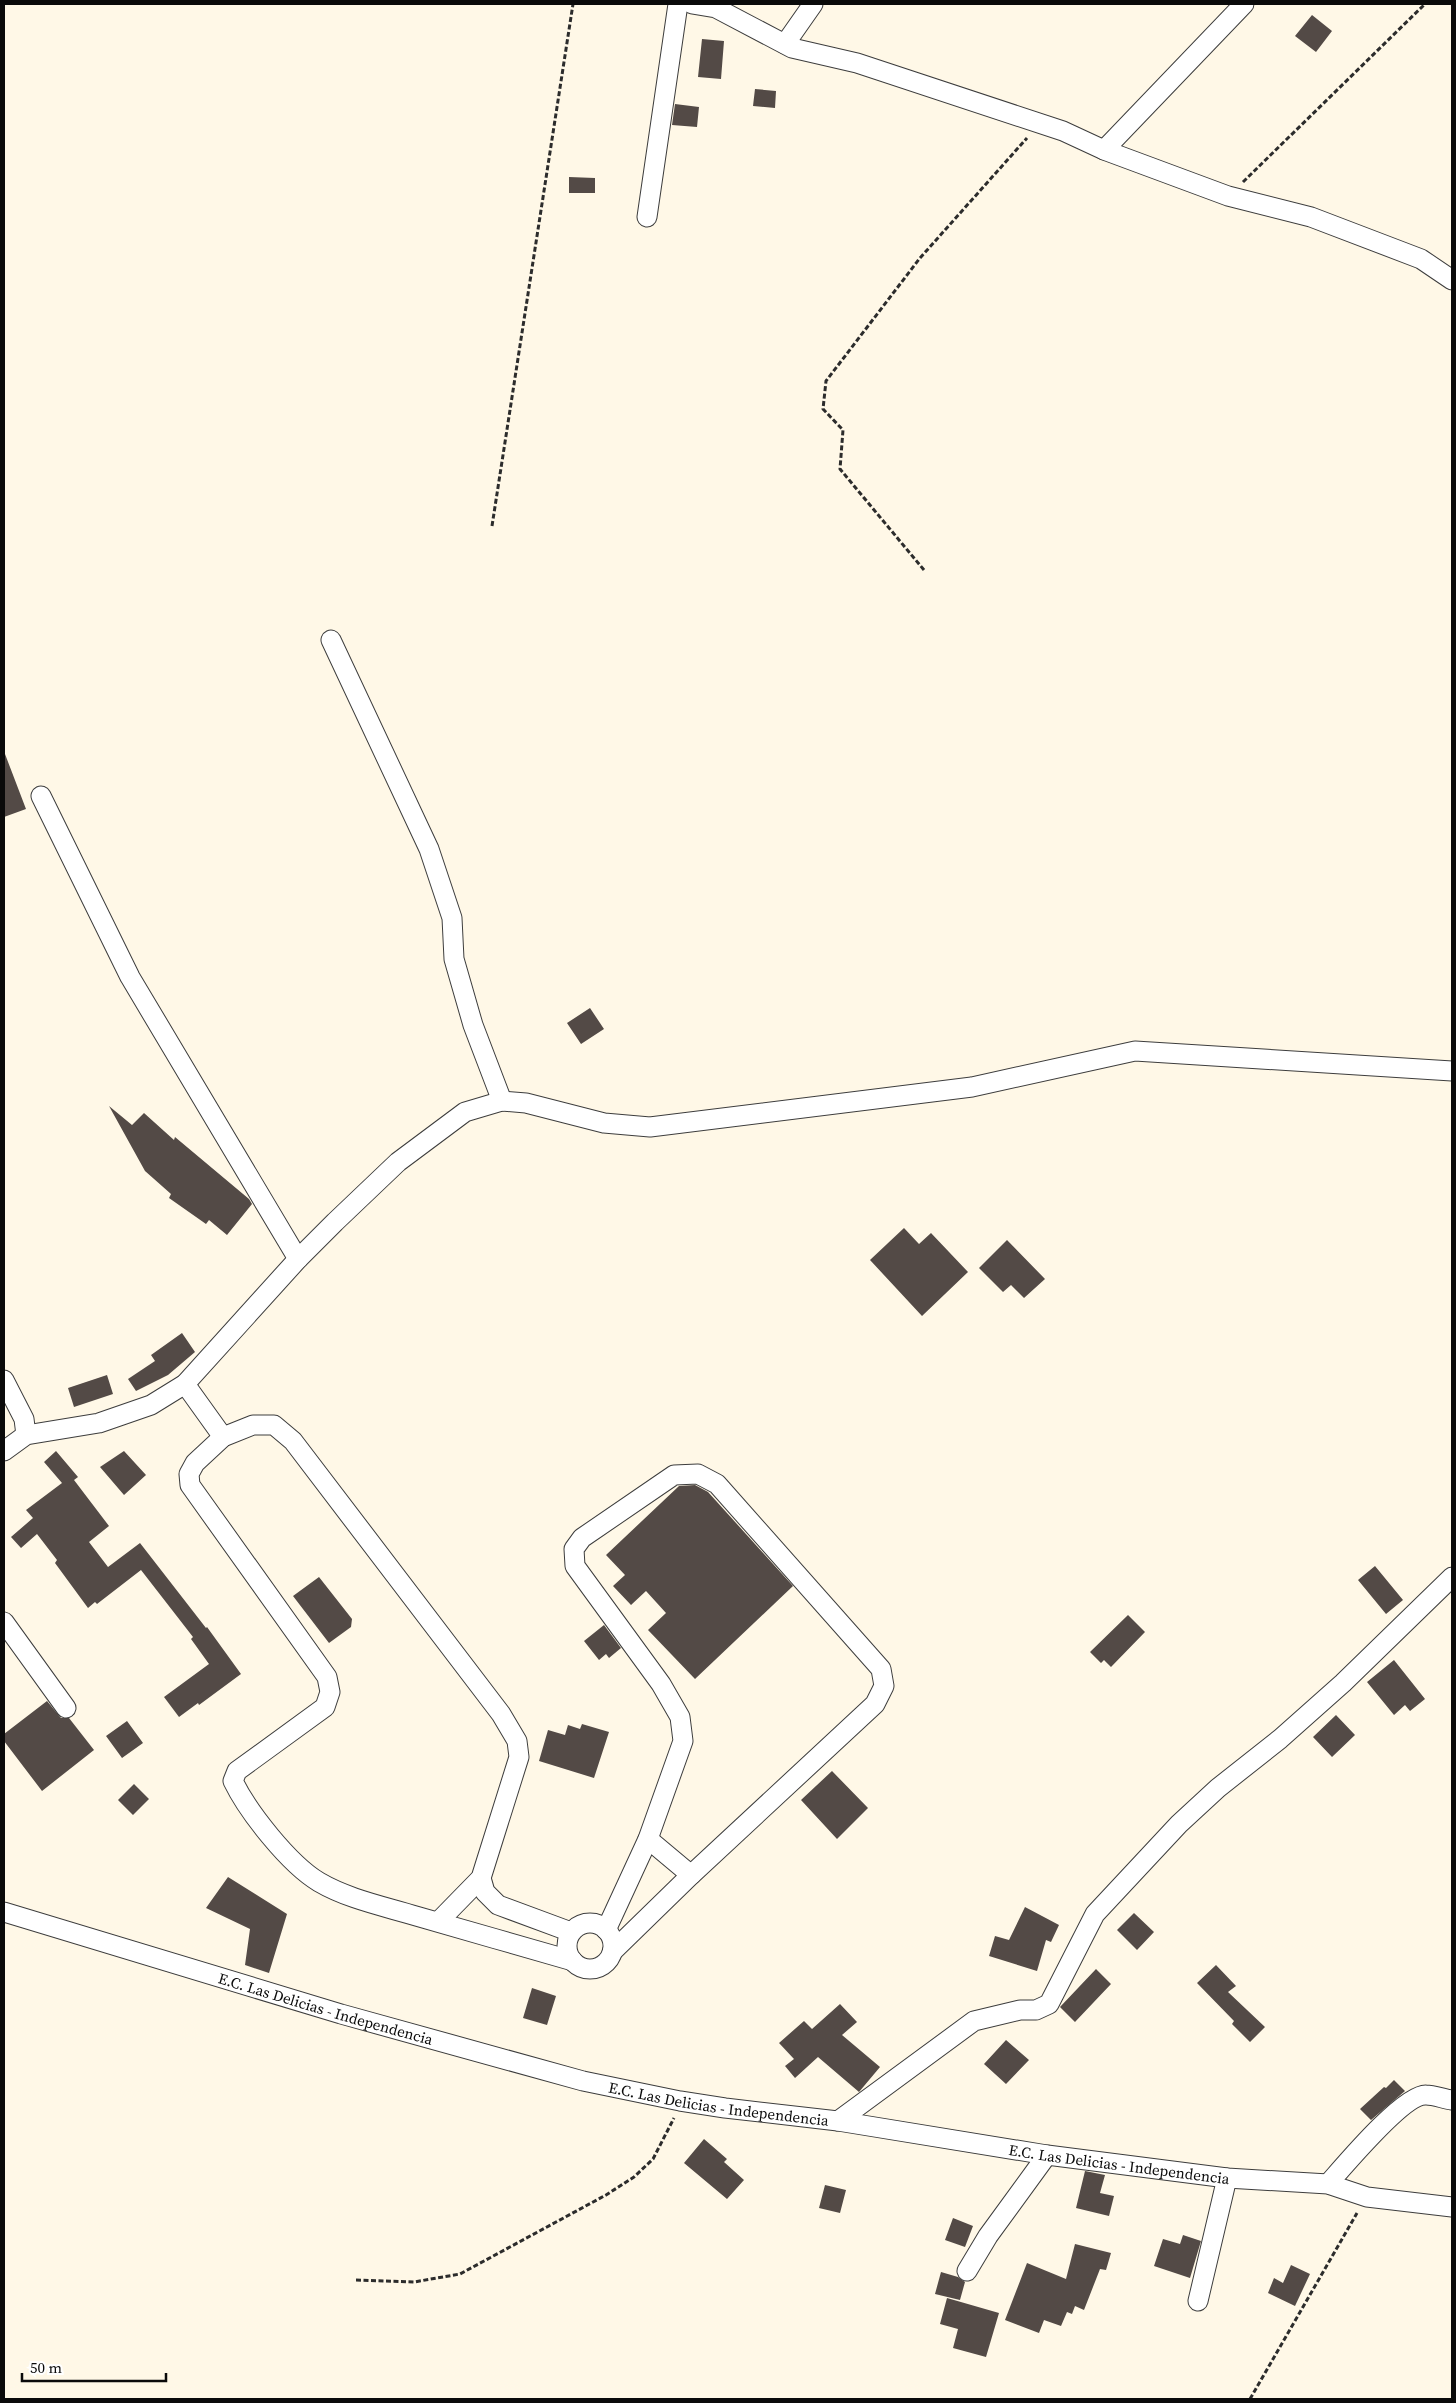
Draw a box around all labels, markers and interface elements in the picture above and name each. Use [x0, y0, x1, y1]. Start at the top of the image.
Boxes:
street label: E.C. Las Delicias - Independencia [216, 1967, 436, 2050]
street label: E.C. Las Delicias - Independencia [607, 2076, 830, 2130]
street label: E.C. Las Delicias - Independencia [1007, 2138, 1231, 2189]
scale bar [22, 2350, 166, 2382]
text: 50 m [30, 2357, 62, 2378]

